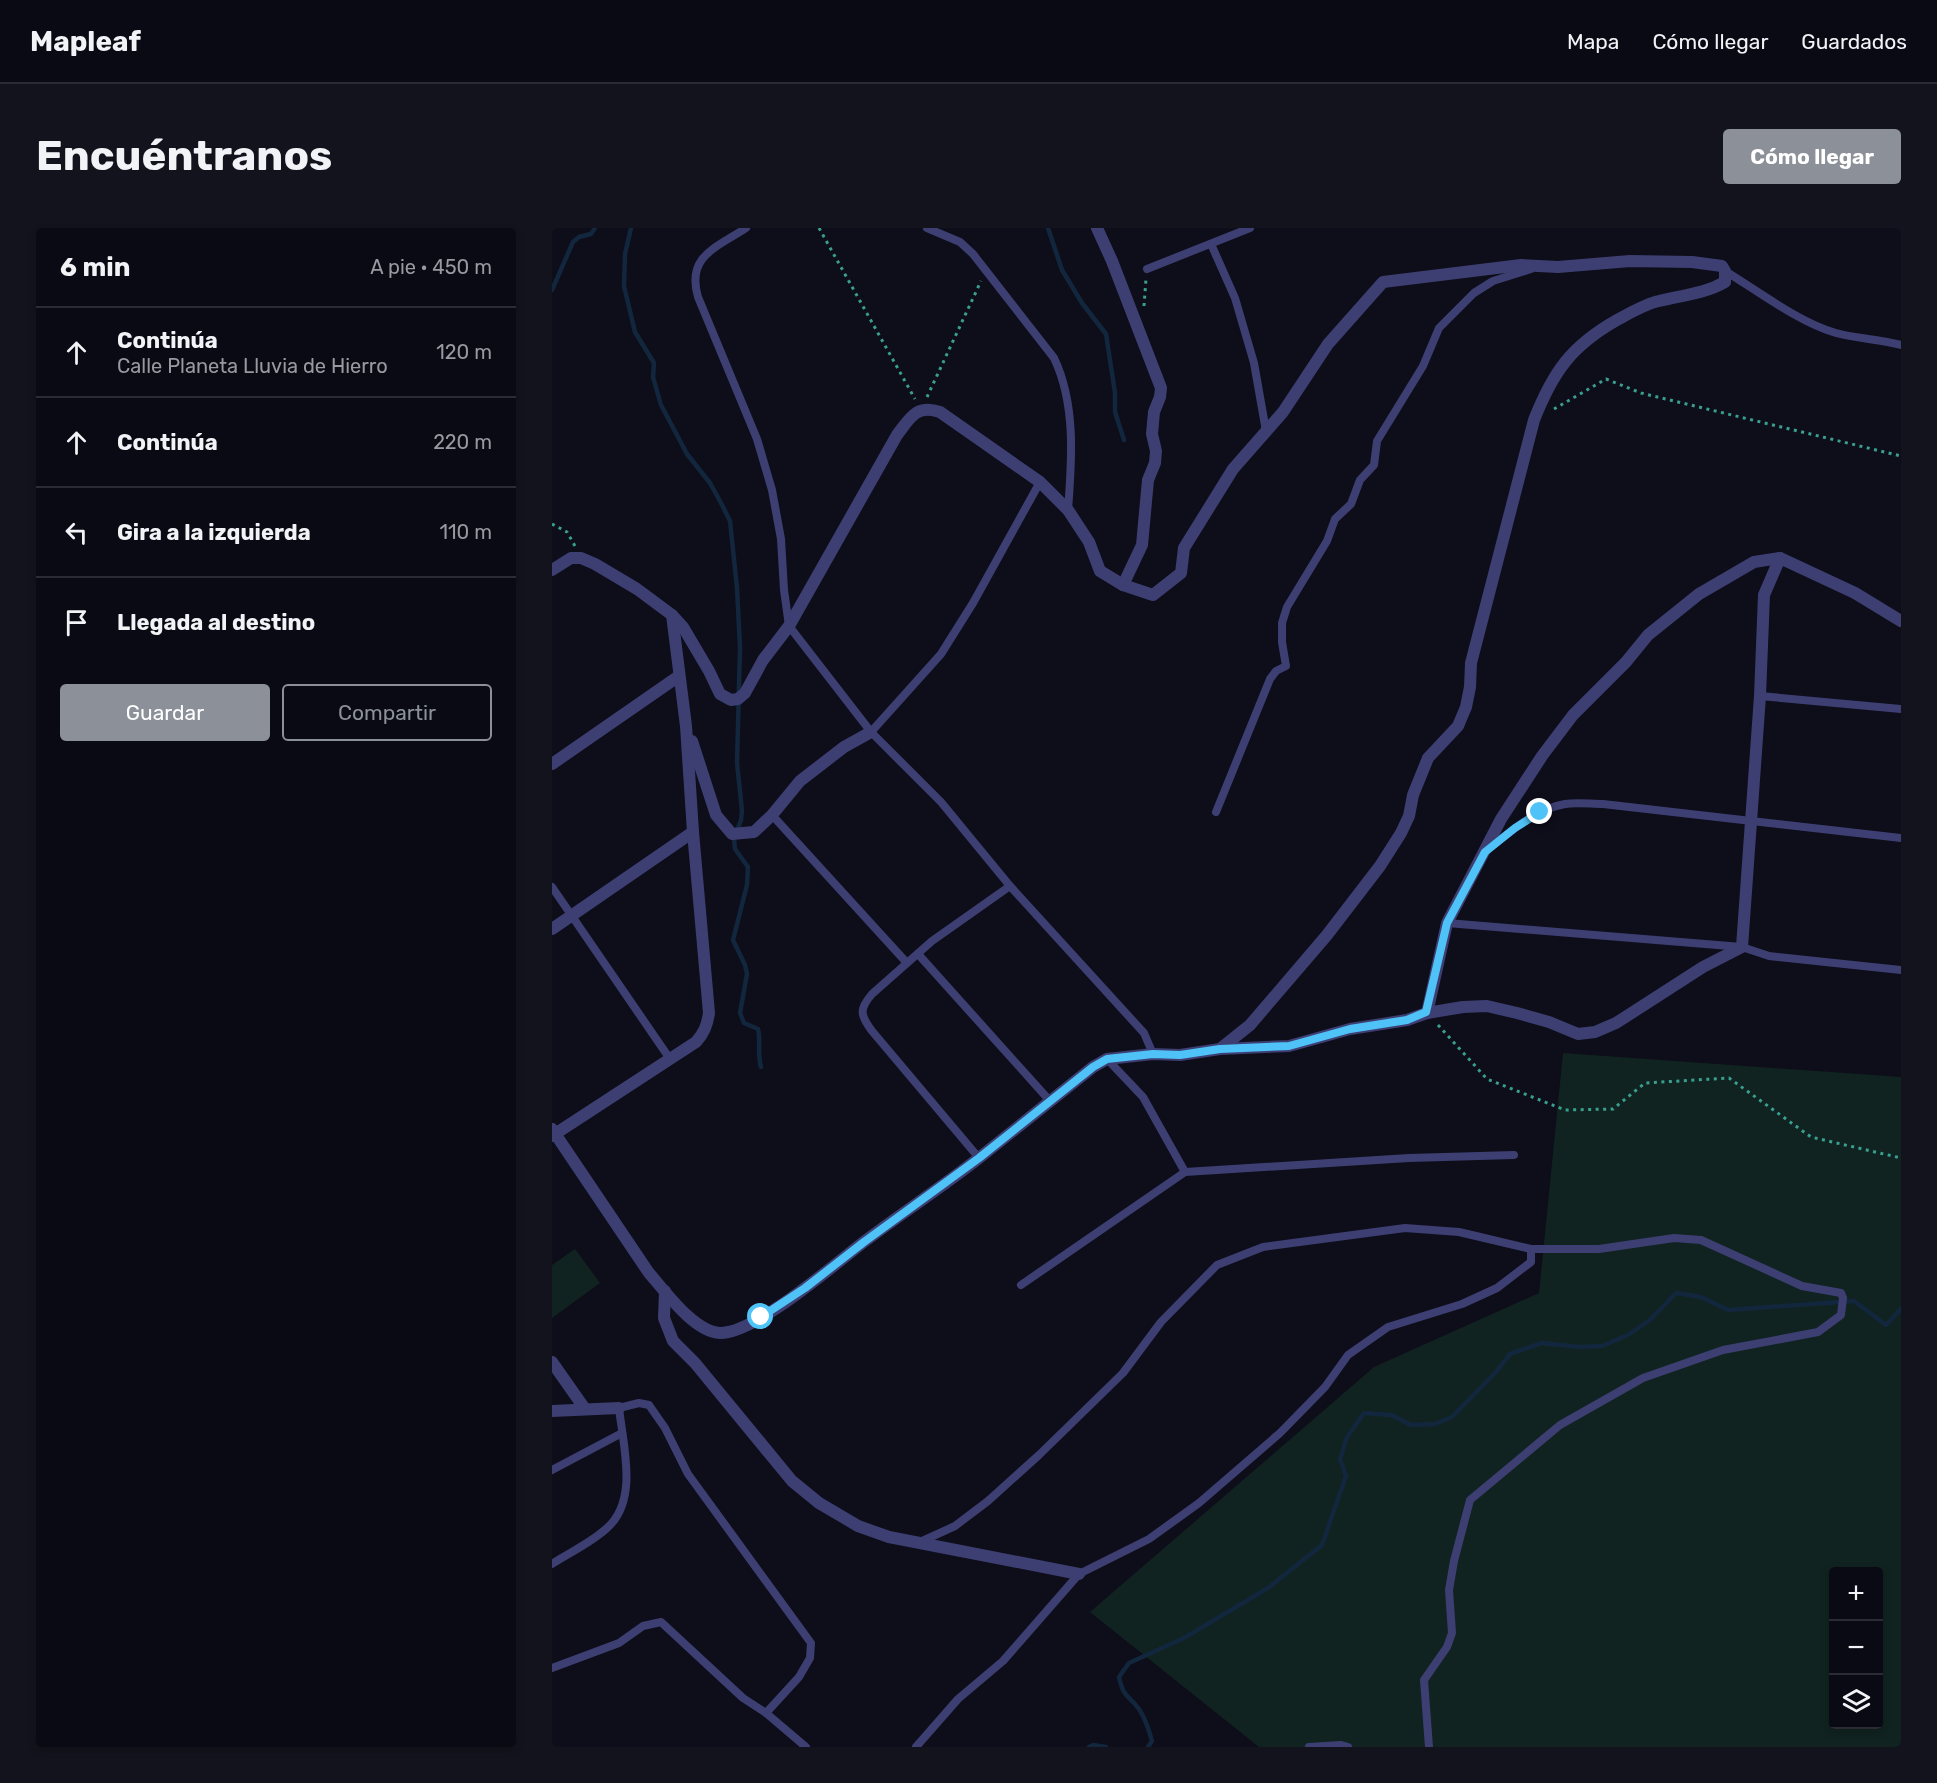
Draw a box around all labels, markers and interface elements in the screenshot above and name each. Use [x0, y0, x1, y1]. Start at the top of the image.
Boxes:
text: Mapleaf [30, 25, 141, 58]
text: Mapa [1567, 29, 1619, 54]
text: Cómo llegar [1652, 29, 1768, 54]
text: Guardados [1801, 29, 1907, 54]
button: Cómo llegar [1723, 129, 1901, 184]
text: Encuéntranos [36, 131, 332, 181]
text: 6 min [60, 252, 130, 283]
text: A pie · 450 m [370, 255, 492, 279]
text: Continúa [117, 327, 218, 354]
icon: ahead [60, 336, 93, 369]
text: 120 m [436, 340, 492, 364]
text: Calle Planeta Lluvia de Hierro [117, 354, 388, 378]
icon: ahead [60, 426, 93, 459]
text: Continúa [117, 429, 218, 456]
text: 220 m [433, 430, 492, 454]
icon: left [60, 516, 93, 549]
text: Gira a la izquierda [117, 519, 311, 546]
text: 110 m [440, 520, 492, 544]
icon: arrive [60, 606, 93, 639]
text: Llegada al destino [117, 609, 315, 636]
button: Guardar [60, 684, 270, 741]
button: Compartir [282, 684, 492, 741]
route end [1526, 798, 1552, 824]
route start [747, 1303, 773, 1329]
map controls [1829, 1567, 1883, 1729]
button: + [1829, 1567, 1883, 1621]
button: − [1829, 1621, 1883, 1675]
button: layers [1829, 1675, 1883, 1729]

